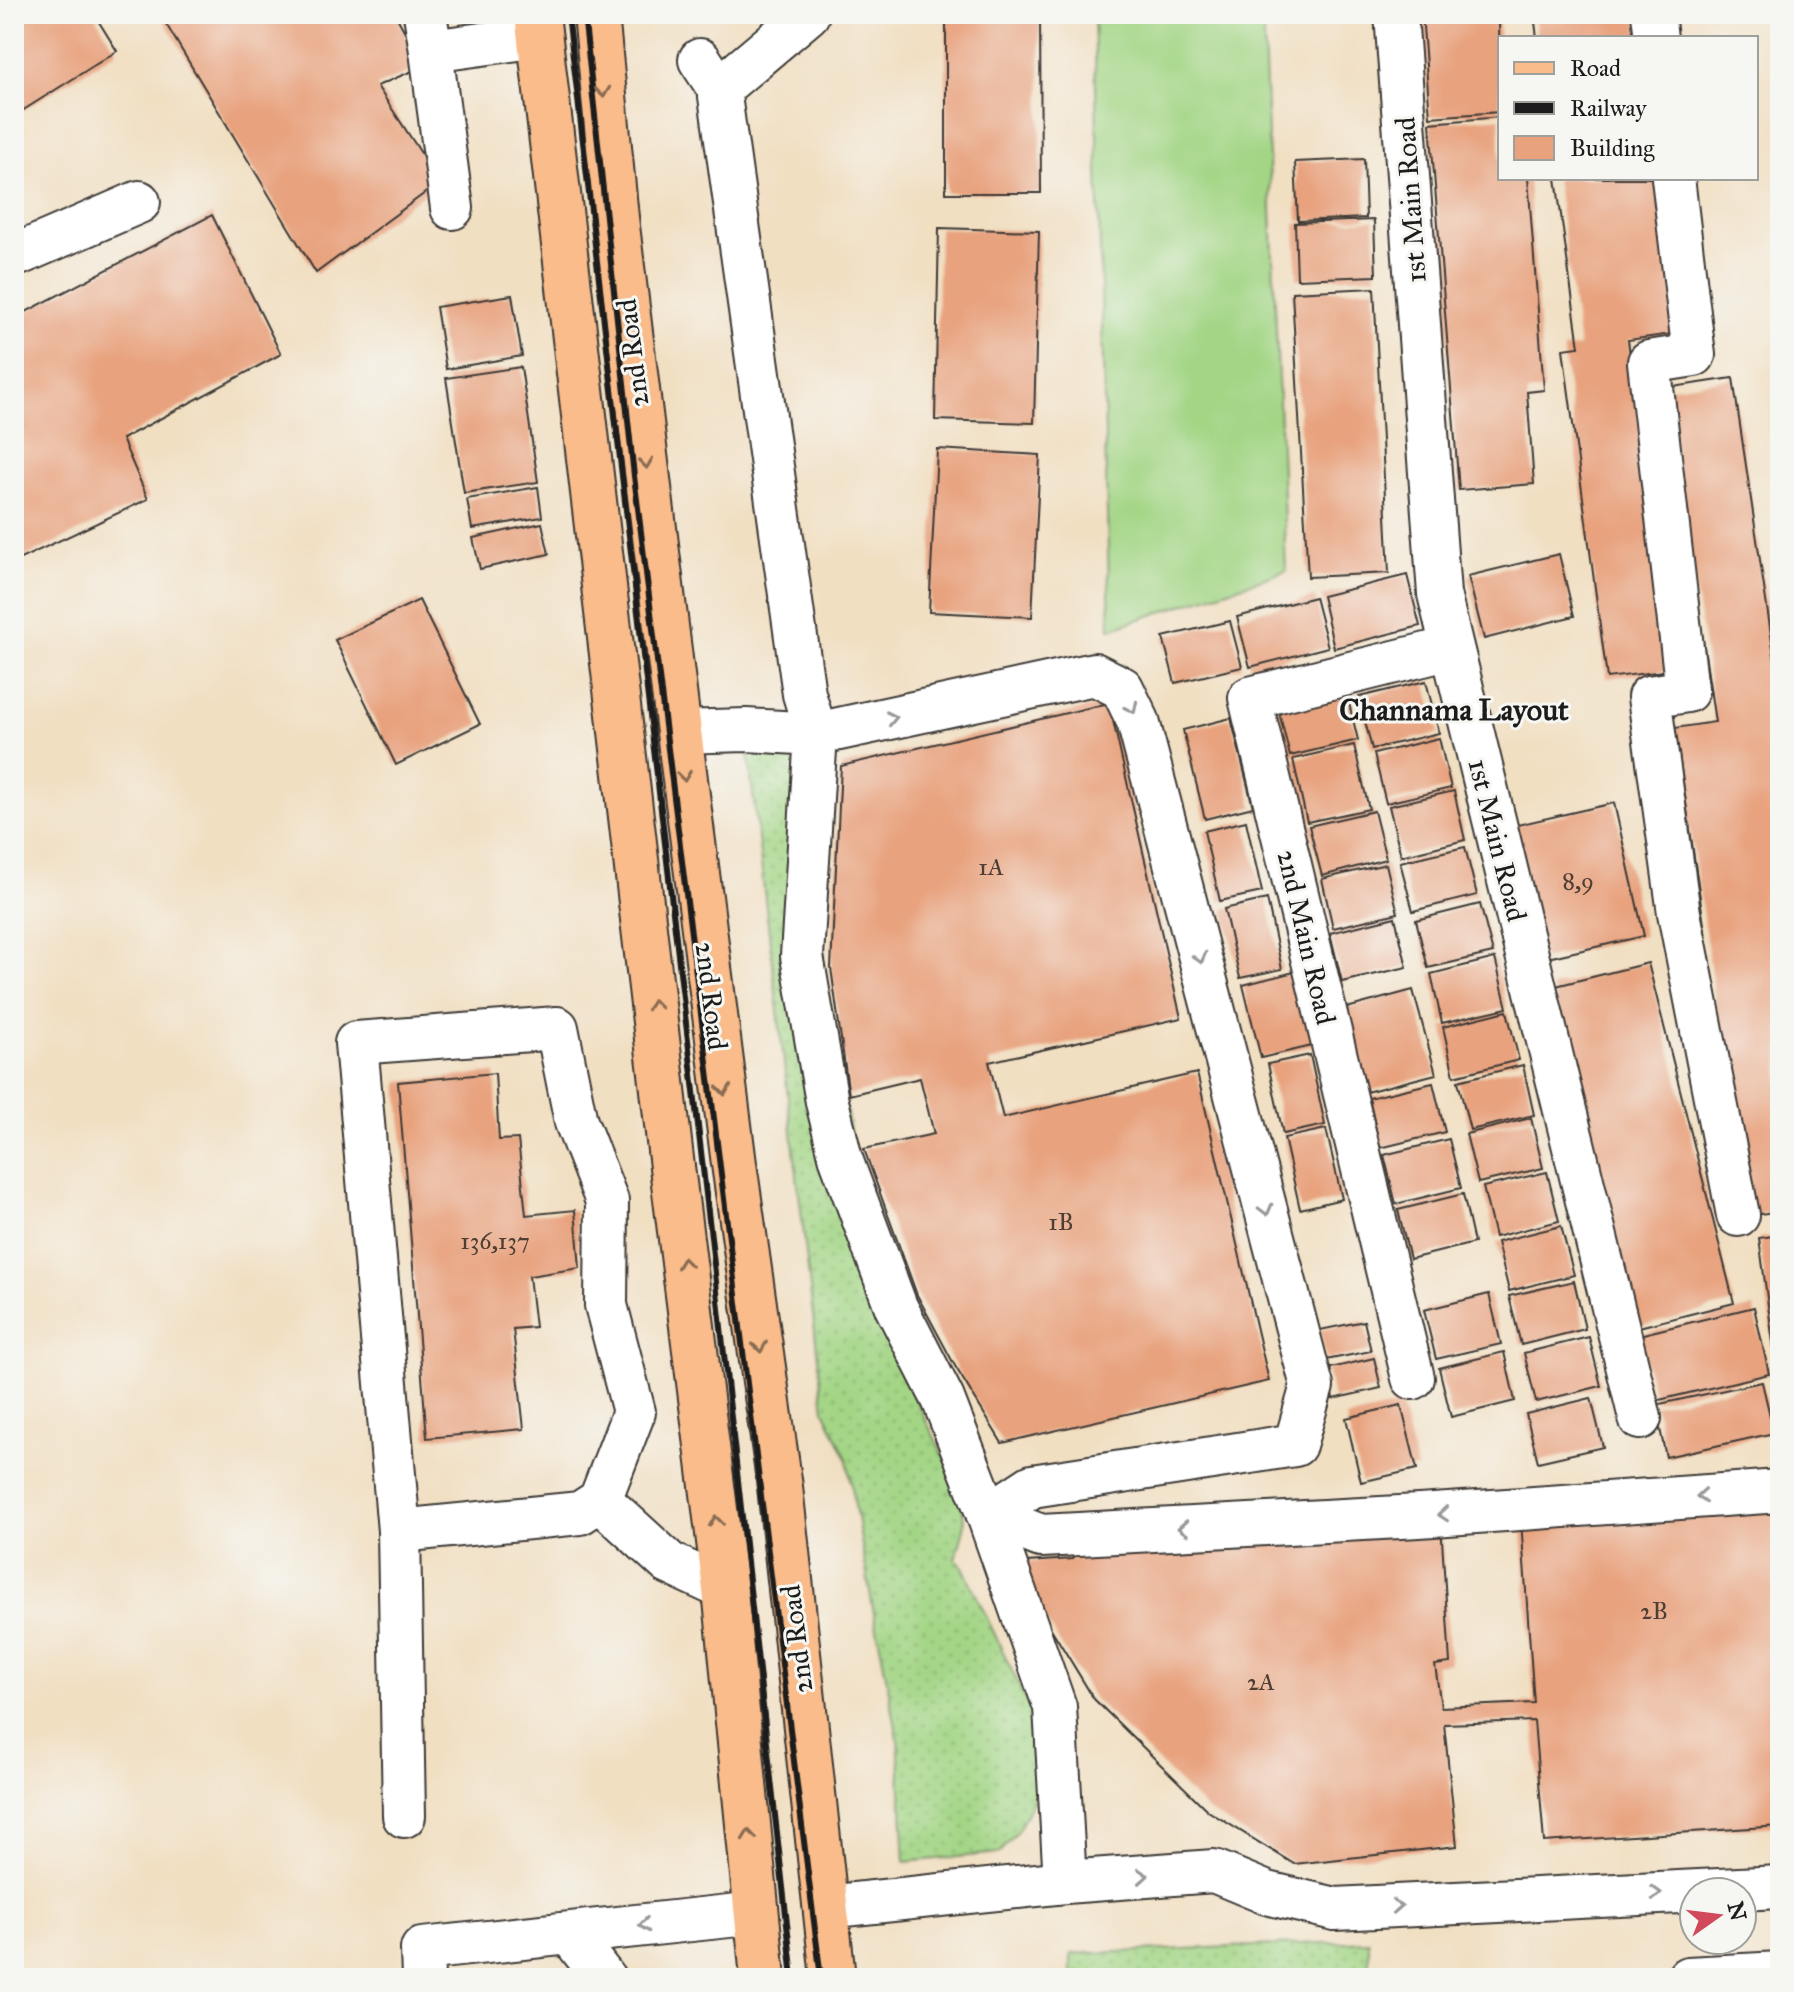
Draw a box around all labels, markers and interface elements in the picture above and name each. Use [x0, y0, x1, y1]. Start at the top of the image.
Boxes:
legend [1498, 36, 1758, 180]
text: Road [1570, 53, 1621, 83]
one-way arrow [595, 86, 612, 99]
text: Railway [1570, 93, 1647, 123]
street label: 1st Main Road [1387, 116, 1434, 284]
text: Building [1570, 133, 1655, 163]
street label: 2nd Road [609, 297, 656, 409]
one-way arrow [637, 456, 654, 469]
district label: Channama Layout [1339, 692, 1569, 728]
one-way arrow [1122, 699, 1138, 714]
one-way arrow [885, 710, 898, 727]
street label: 1st Main Road [1460, 755, 1535, 925]
one-way arrow [676, 770, 693, 783]
street label: 2nd Main Road [1269, 846, 1344, 1028]
house number: 1A [978, 852, 1004, 882]
house number: 8,9 [1562, 866, 1594, 896]
street label: 2nd Road [688, 940, 735, 1052]
one-way arrow [1191, 951, 1208, 965]
one-way arrow [646, 998, 663, 1011]
one-way arrow [715, 1083, 732, 1097]
one-way arrow [1256, 1202, 1273, 1216]
house number: 1B [1048, 1207, 1074, 1237]
house number: 136,137 [460, 1226, 530, 1256]
one-way arrow [676, 1256, 693, 1270]
one-way arrow [751, 1340, 768, 1354]
one-way arrow [1695, 1487, 1708, 1504]
one-way arrow [1436, 1505, 1449, 1522]
one-way arrow [708, 1514, 725, 1527]
one-way arrow [1176, 1520, 1189, 1537]
street label: 2nd Road [773, 1583, 820, 1695]
house number: 2B [1640, 1596, 1668, 1626]
house number: 2A [1247, 1667, 1275, 1697]
one-way arrow [741, 1828, 758, 1841]
one-way arrow [1137, 1868, 1150, 1885]
north arrow [1678, 1876, 1758, 1956]
one-way arrow [1650, 1885, 1663, 1902]
one-way arrow [1391, 1897, 1404, 1914]
text: N [1722, 1899, 1752, 1924]
one-way arrow [637, 1917, 650, 1934]

